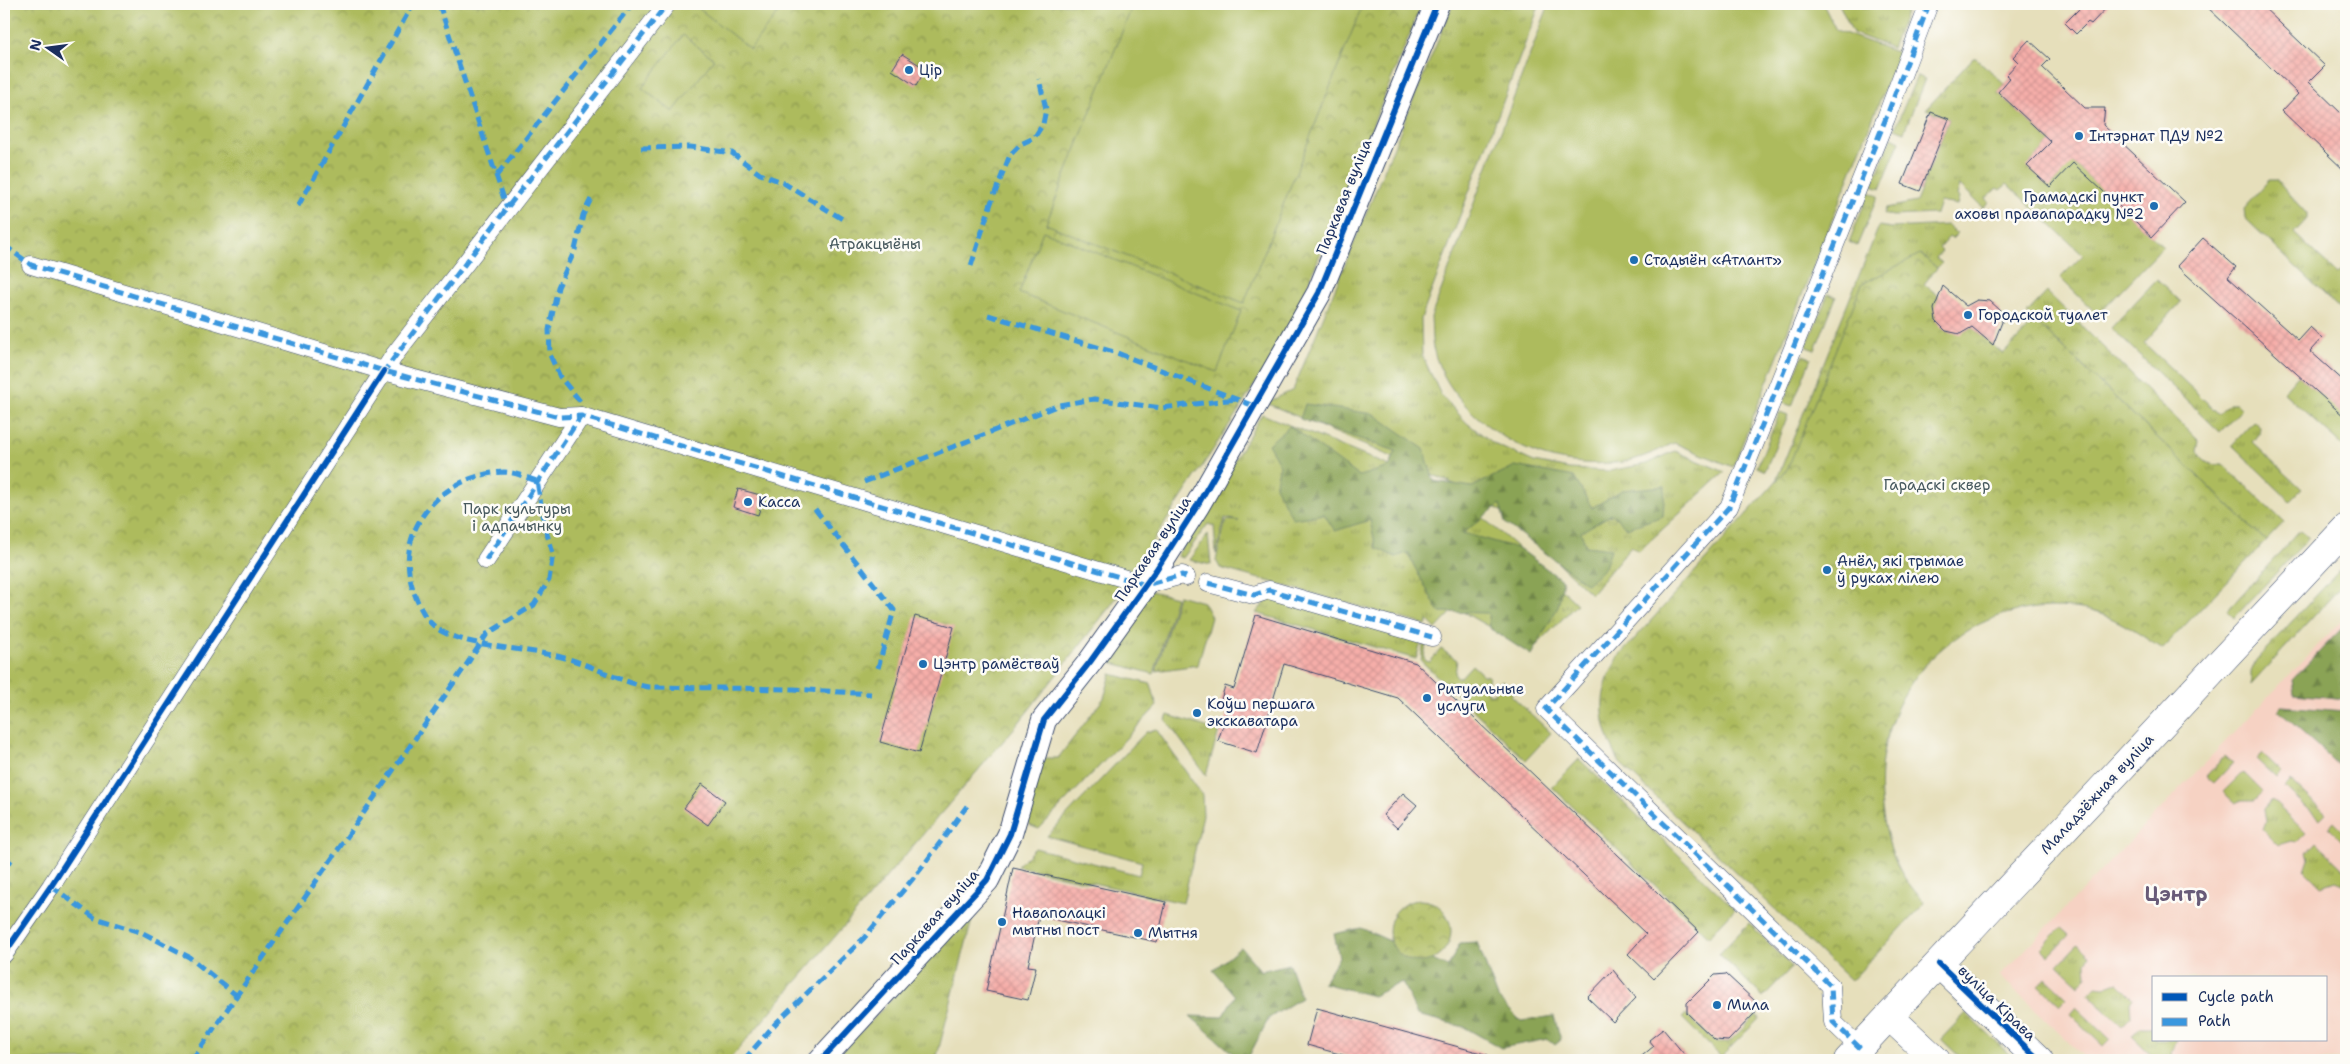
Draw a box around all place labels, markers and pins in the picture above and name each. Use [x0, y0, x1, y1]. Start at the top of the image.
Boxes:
place label: Цір [919, 60, 942, 80]
marker: Цір [903, 64, 915, 76]
place label: Інтэрнат ПДУ №2 [2089, 126, 2224, 146]
marker: Інтэрнат ПДУ №2 [2073, 130, 2085, 142]
place label: Грамадскі пункт аховы правапарадку №2 [1954, 187, 2144, 224]
marker: Грамадскі пункт аховы правапарадку №2 [2148, 200, 2160, 212]
place label: Стадыён «Атлант» [1644, 250, 1782, 270]
marker: Стадыён «Атлант» [1628, 254, 1640, 266]
place label: Городской туалет [1978, 305, 2108, 325]
marker: Городской туалет [1962, 309, 1974, 321]
place label: Касса [758, 492, 801, 512]
marker: Касса [742, 496, 754, 508]
place label: Анёл, які трымае ў руках лілею [1837, 551, 1964, 588]
marker: Анёл, які трымае ў руках лілею [1821, 564, 1833, 576]
place label: Цэнтр рамёстваў [933, 654, 1060, 674]
marker: Цэнтр рамёстваў [917, 658, 929, 670]
place label: Ритуальные услуги [1437, 679, 1524, 716]
marker: Ритуальные услуги [1421, 692, 1433, 704]
place label: Коўш першага экскаватара [1207, 694, 1316, 731]
marker: Коўш першага экскаватара [1191, 707, 1203, 719]
place label: Наваполацкі мытны пост [1012, 903, 1106, 940]
marker: Наваполацкі мытны пост [996, 916, 1008, 928]
place label: Мытня [1148, 923, 1198, 943]
marker: Мытня [1132, 927, 1144, 939]
place label: Мила [1727, 995, 1770, 1015]
marker: Мила [1711, 999, 1723, 1011]

